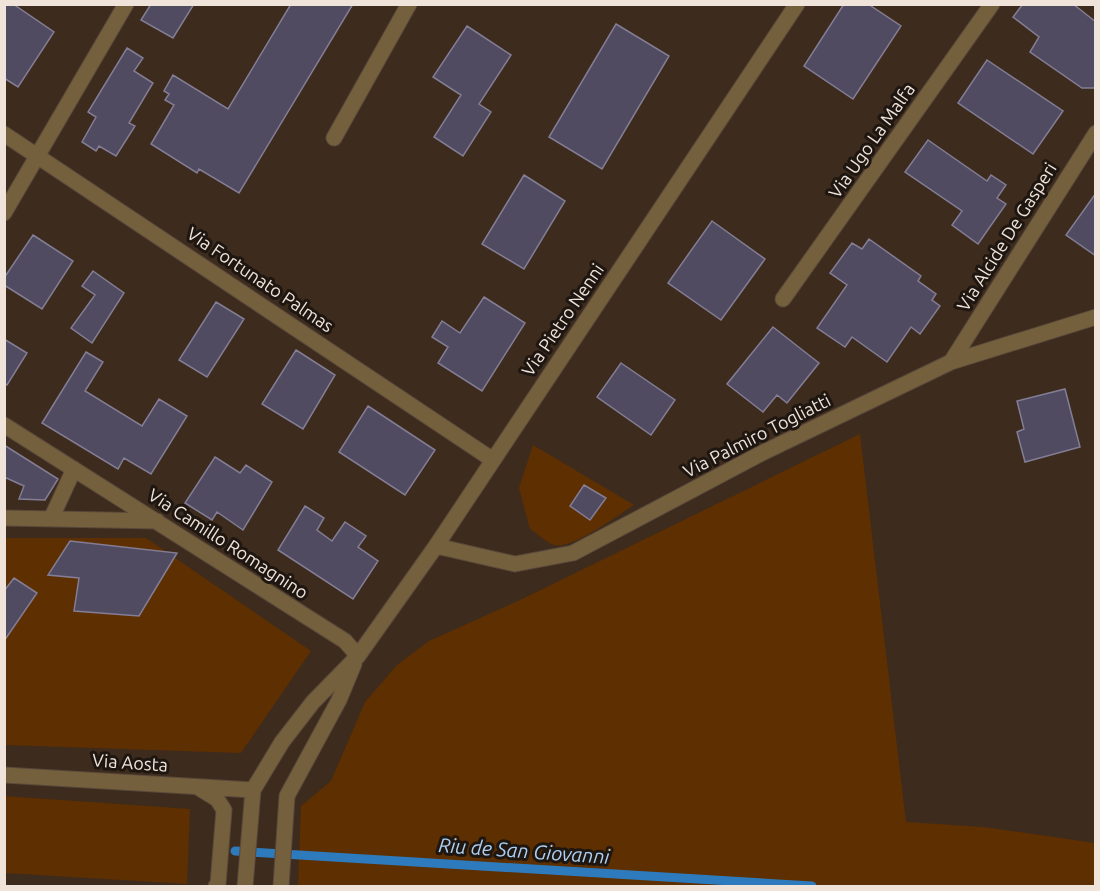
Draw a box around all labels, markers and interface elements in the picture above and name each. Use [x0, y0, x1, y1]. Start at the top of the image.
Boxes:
street label: Via Ugo La Malfa [824, 79, 918, 202]
street label: Via Alcide De Gasperi [952, 159, 1060, 314]
street label: Via Fortunato Palmas [184, 223, 338, 336]
street label: Via Pietro Nenni [517, 260, 607, 379]
street label: Via Palmiro Togliatti [680, 389, 834, 481]
street label: Via Camillo Romagnino [145, 484, 312, 602]
street label: Via Aosta [91, 749, 169, 775]
water label: Riu de San Giovanni [438, 833, 611, 868]

